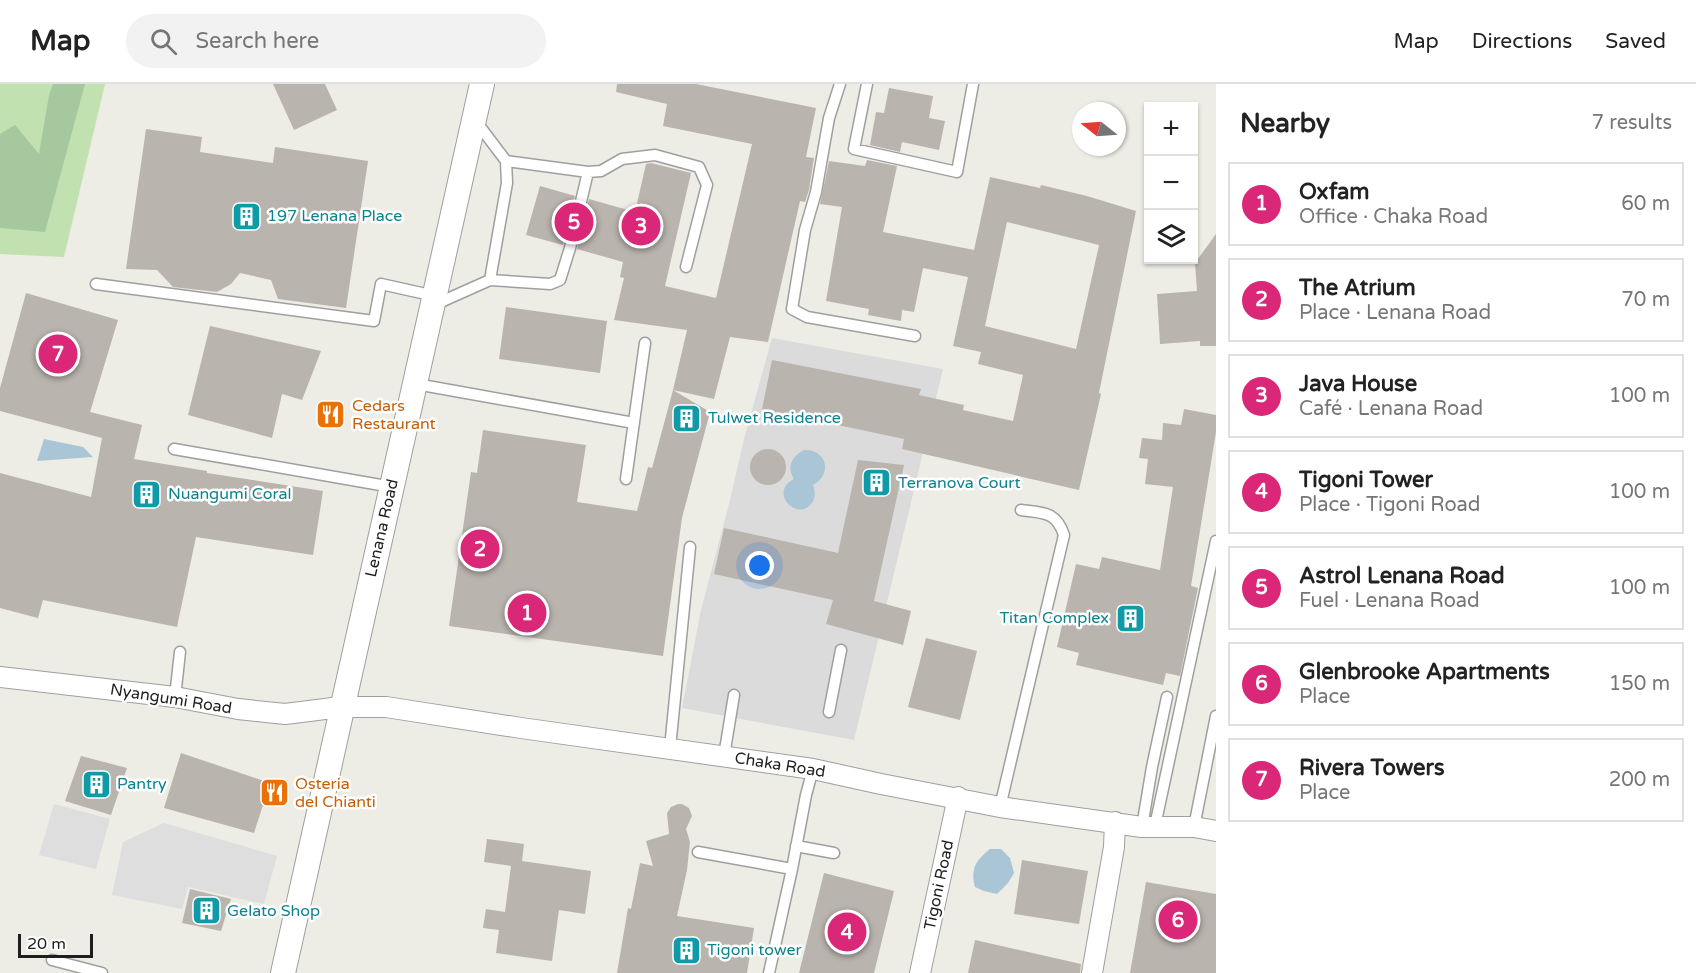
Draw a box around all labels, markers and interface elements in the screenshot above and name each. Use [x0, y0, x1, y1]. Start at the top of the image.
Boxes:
search box [126, 14, 546, 68]
text: Map [30, 24, 90, 58]
icon: search [147, 25, 180, 58]
text: Search here [195, 28, 319, 54]
text: Map [1393, 29, 1439, 54]
text: Directions [1472, 29, 1572, 54]
text: Saved [1605, 29, 1666, 54]
north arrow [1072, 102, 1126, 156]
map controls [1144, 102, 1198, 264]
button: + [1144, 102, 1198, 156]
text: Nearby [1240, 108, 1330, 139]
text: 7 results [1592, 111, 1672, 135]
button: − [1144, 156, 1198, 210]
text: Oxfam [1299, 179, 1370, 205]
text: 1 [1255, 192, 1268, 216]
text: 60 m [1621, 192, 1670, 216]
building icon: 197 Lenana Place [230, 200, 262, 232]
pin: 5 [554, 200, 594, 244]
pin: 3 [622, 204, 660, 248]
text: Office · Chaka Road [1299, 205, 1488, 229]
place label: 197 Lenana Place [267, 206, 402, 226]
button: layers [1144, 210, 1198, 264]
text: The Atrium [1299, 275, 1416, 301]
text: 2 [1255, 288, 1268, 312]
text: 70 m [1621, 288, 1670, 312]
text: Place · Lenana Road [1299, 301, 1491, 325]
pin: 7 [38, 332, 78, 376]
text: Java House [1299, 371, 1417, 397]
text: 3 [1255, 384, 1268, 408]
text: 100 m [1609, 384, 1670, 408]
place label: Cedars Restaurant [352, 396, 436, 434]
text: Café · Lenana Road [1299, 397, 1483, 421]
restaurant icon: Cedars Restaurant [315, 399, 347, 431]
building icon: Tulwet Residence [671, 402, 703, 434]
place label: Tulwet Residence [708, 408, 841, 428]
building icon: Terranova Court [861, 467, 893, 499]
text: Tigoni Tower [1299, 467, 1433, 493]
place label: Terranova Court [898, 473, 1021, 493]
street label: Lenana Road [361, 477, 403, 579]
building icon: Nuangumi Coral [131, 478, 163, 510]
text: 4 [1255, 480, 1268, 504]
text: 100 m [1609, 480, 1670, 504]
place label: Nuangumi Coral [168, 484, 292, 504]
text: Place · Tigoni Road [1299, 493, 1480, 517]
pin: 2 [460, 526, 500, 572]
your location [745, 551, 774, 580]
text: Astrol Lenana Road [1299, 563, 1505, 589]
text: 5 [1255, 576, 1268, 600]
text: 100 m [1609, 576, 1670, 600]
text: Fuel · Lenana Road [1299, 589, 1480, 613]
pin: 1 [508, 590, 546, 636]
building icon: Titan Complex [1114, 602, 1146, 634]
place label: Titan Complex [999, 608, 1109, 628]
text: Glenbrooke Apartments [1299, 659, 1550, 685]
text: 6 [1255, 672, 1268, 696]
text: 150 m [1609, 672, 1670, 696]
street label: Nyangumi Road [109, 680, 233, 718]
text: Place [1299, 685, 1350, 709]
street label: Chaka Road [733, 748, 827, 782]
text: Rivera Towers [1299, 755, 1445, 781]
building icon: Pantry [80, 768, 112, 800]
text: 7 [1255, 768, 1268, 792]
text: 200 m [1609, 768, 1670, 792]
place label: Pantry [117, 774, 167, 794]
place label: Osteria del Chianti [295, 774, 376, 812]
restaurant icon: Osteria del Chianti [258, 777, 290, 809]
text: Place [1299, 781, 1350, 805]
street label: Tigoni Road [920, 838, 958, 932]
building icon: Gelato Shop [190, 895, 222, 927]
pin: 6 [1158, 898, 1198, 942]
place label: Gelato Shop [227, 901, 320, 921]
pin: 4 [828, 910, 866, 954]
scale bar [18, 931, 93, 958]
text: 20 m [27, 934, 66, 954]
building icon: Tigoni tower [670, 934, 702, 966]
place label: Tigoni tower [707, 940, 803, 960]

